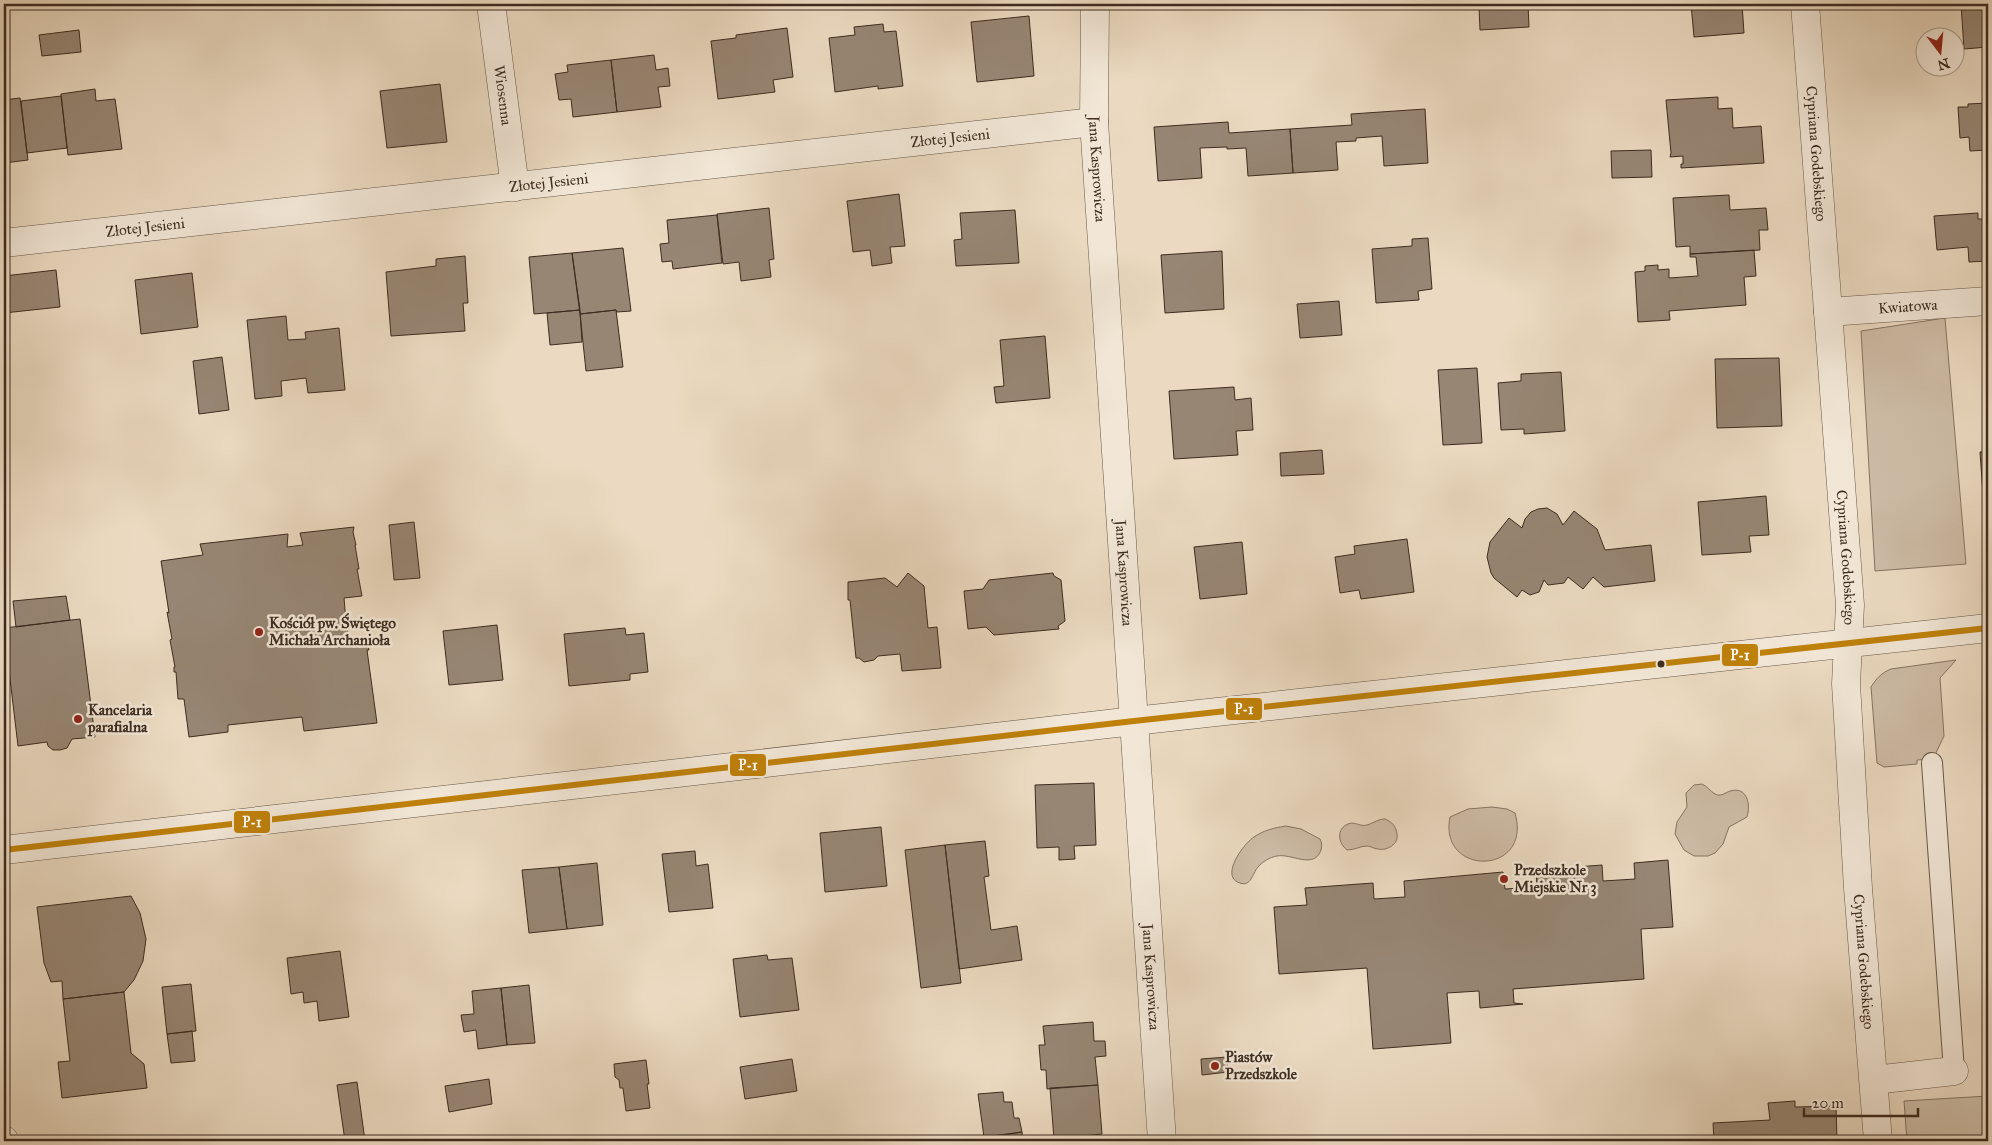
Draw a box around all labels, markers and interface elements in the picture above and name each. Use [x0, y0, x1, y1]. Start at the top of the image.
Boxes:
north arrow [1914, 28, 1964, 78]
text: N [1935, 54, 1951, 74]
street label: Wiosenna [490, 64, 516, 127]
street label: Cypriana Godebskiego [1802, 85, 1830, 222]
street label: Jana Kasprowicza [1084, 114, 1110, 223]
street label: Złotej Jesieni [910, 125, 991, 151]
street label: Złotej Jesieni [508, 169, 589, 196]
street label: Złotej Jesieni [105, 214, 186, 241]
street label: Kwiatowa [1878, 295, 1939, 318]
street label: Cypriana Godebskiego [1832, 489, 1859, 626]
street label: Jana Kasprowicza [1110, 517, 1137, 627]
place label: Kościół pw. Świętego Michała Archanioła [269, 612, 396, 649]
marker: Kościół pw. Świętego Michała Archanioła [253, 626, 265, 638]
line badge: P-1 [1721, 643, 1759, 667]
text: P-1 [1730, 647, 1750, 664]
unlabelled marker [1656, 659, 1666, 669]
line badge: P-1 [1225, 697, 1263, 721]
place label: Kancelaria parafialna [87, 701, 153, 737]
text: P-1 [1234, 701, 1254, 718]
marker: Kancelaria parafialna [72, 713, 84, 725]
line badge: P-1 [729, 753, 767, 777]
text: P-1 [738, 757, 758, 774]
line badge: P-1 [233, 810, 271, 834]
text: P-1 [242, 814, 262, 831]
place label: Przedszkole Miejskie Nr 3 [1514, 861, 1597, 897]
marker: Przedszkole Miejskie Nr 3 [1498, 873, 1510, 885]
street label: Cypriana Godebskiego [1850, 893, 1878, 1030]
street label: Jana Kasprowicza [1137, 921, 1164, 1031]
place label: Piastów Przedszkole [1225, 1048, 1298, 1083]
marker: Piastów Przedszkole [1209, 1060, 1221, 1072]
scale bar [1804, 1085, 1918, 1117]
text: 20 m [1812, 1094, 1844, 1112]

